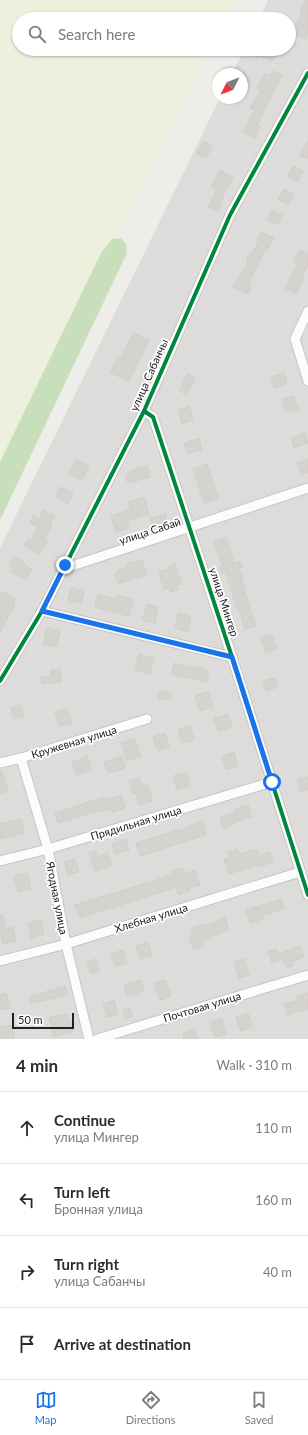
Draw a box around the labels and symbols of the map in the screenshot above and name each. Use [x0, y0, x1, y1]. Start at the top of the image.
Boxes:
north arrow [212, 68, 248, 104]
street label: улица Сабанчы [127, 337, 170, 413]
street label: улица Сабай [117, 514, 182, 547]
route end [56, 556, 74, 574]
street label: улица Мингер [207, 566, 242, 638]
street label: Кружевная улица [30, 722, 118, 761]
route start [263, 773, 281, 791]
street label: Прядильная улица [89, 803, 183, 843]
street label: Ягодная улица [44, 859, 71, 936]
street label: Хлебная улица [113, 900, 189, 935]
street label: Почтовая улица [161, 989, 242, 1025]
scale bar [12, 1011, 74, 1030]

